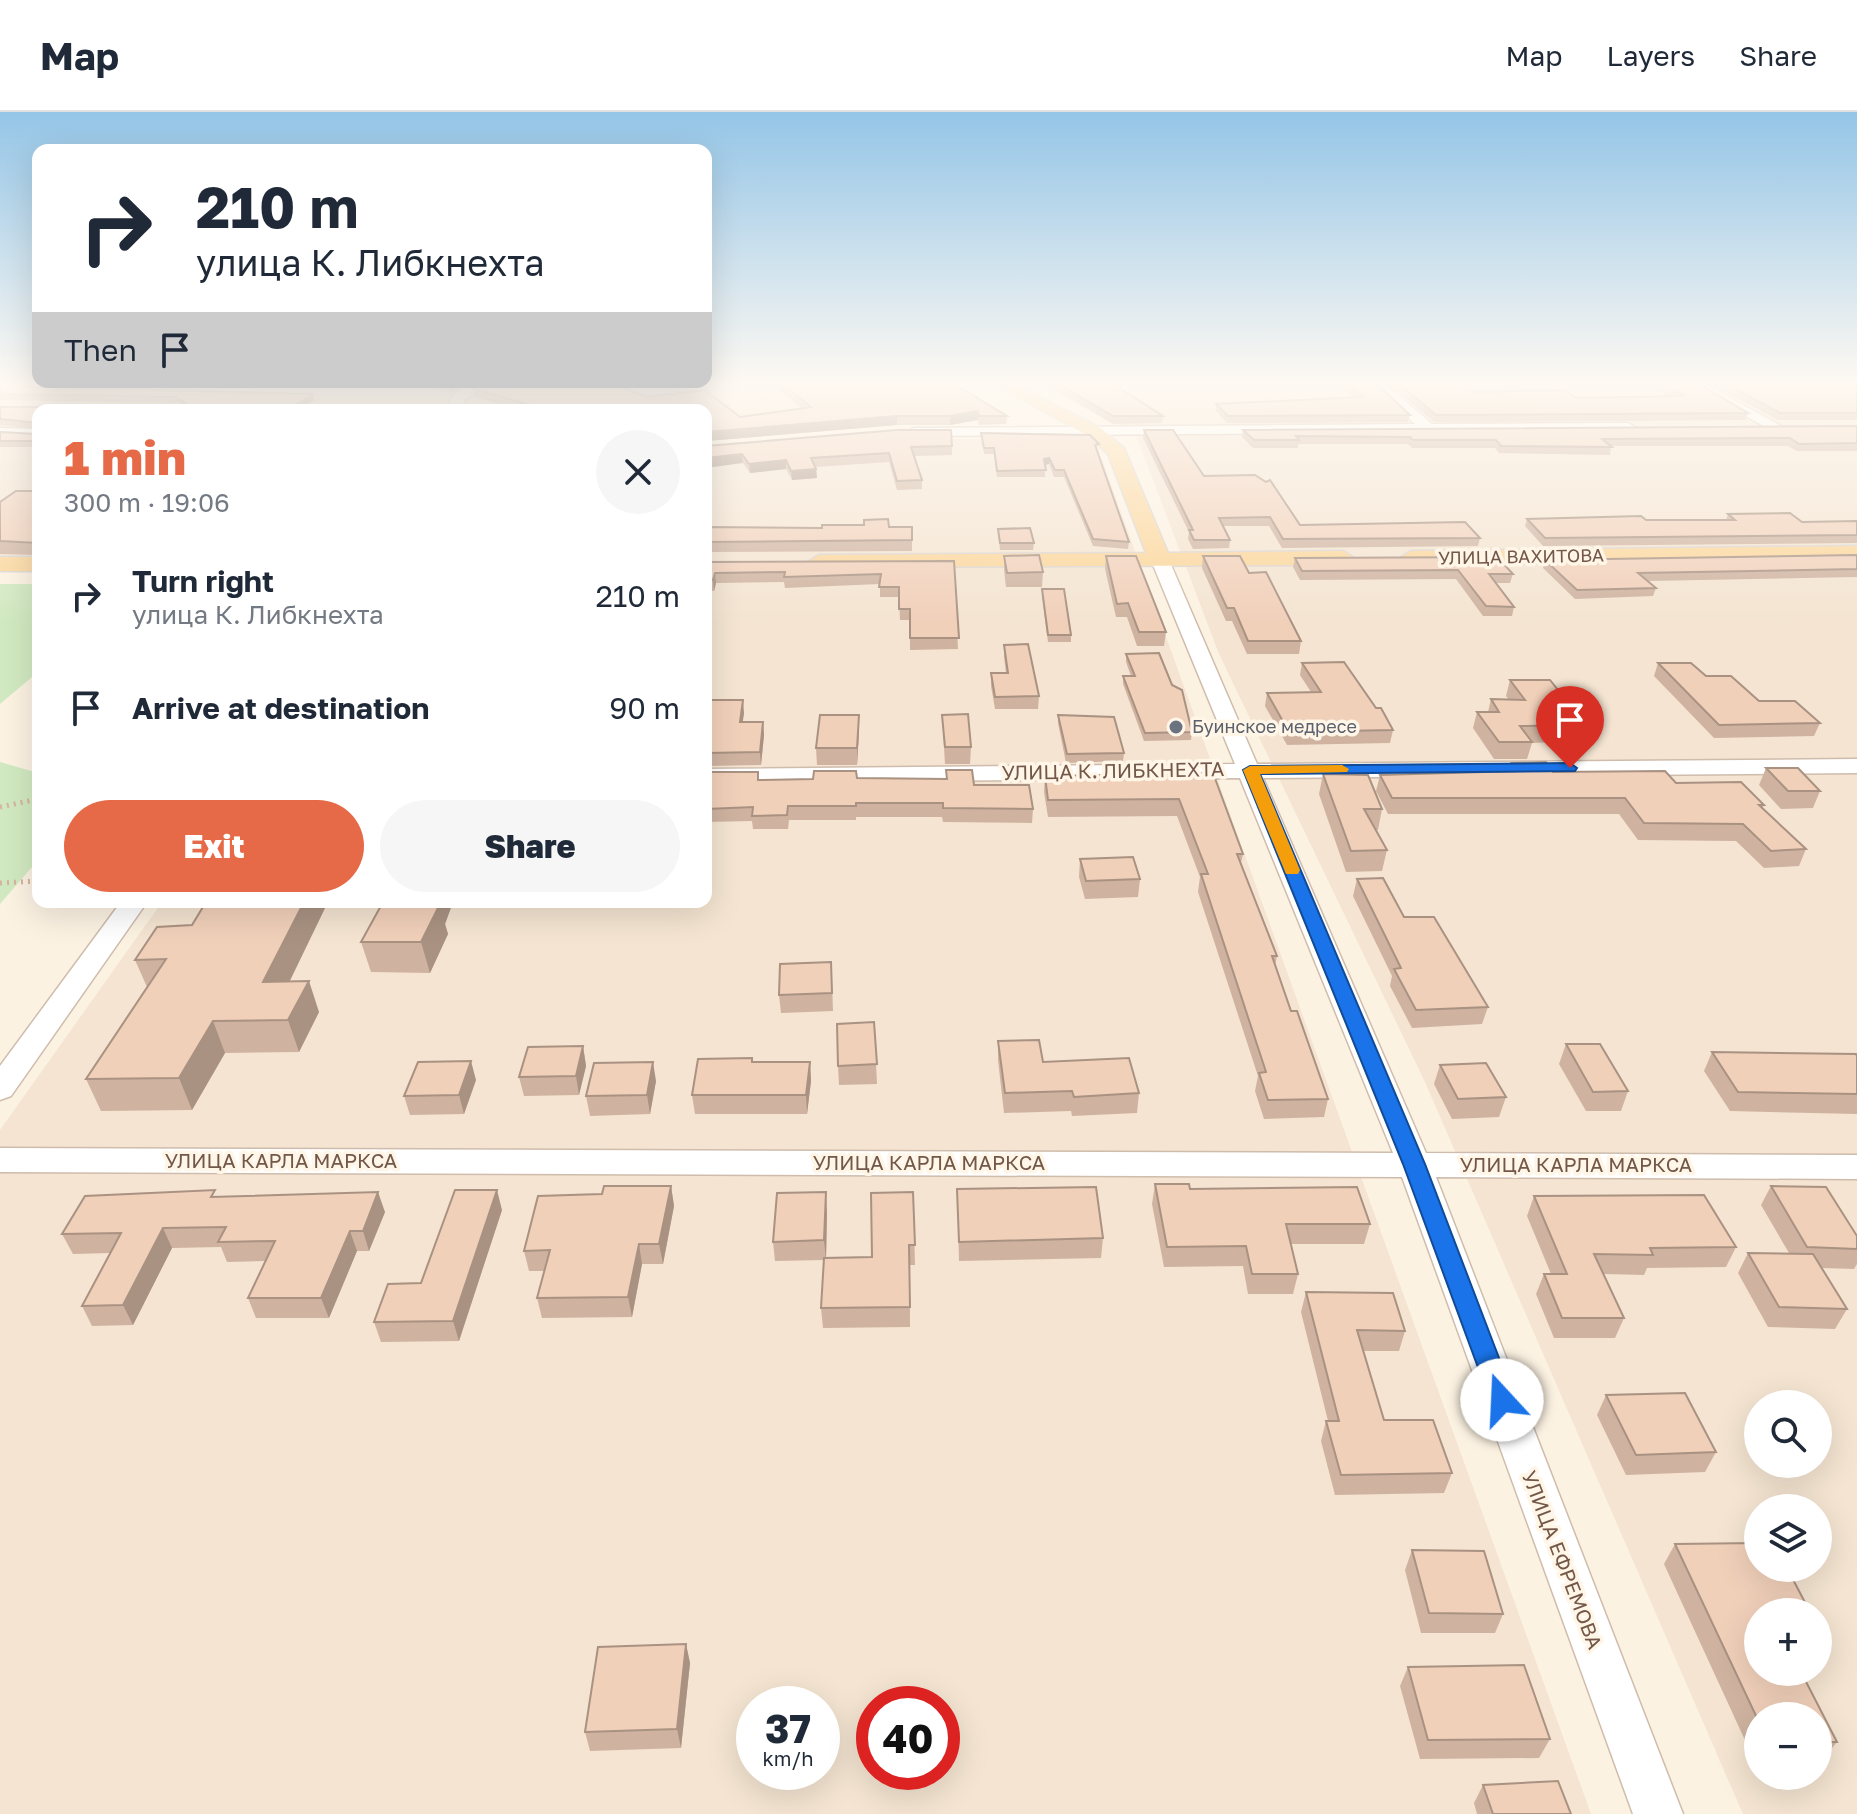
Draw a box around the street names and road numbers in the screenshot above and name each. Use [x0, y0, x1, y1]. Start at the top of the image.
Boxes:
street label: УЛИЦА ВАХИТОВА [1438, 544, 1604, 568]
street label: УЛИЦА К. ЛИБКНЕХТА [1001, 756, 1224, 784]
street label: УЛИЦА КАРЛА МАРКСА [165, 1148, 397, 1172]
street label: УЛИЦА КАРЛА МАРКСА [813, 1150, 1045, 1174]
street label: УЛИЦА КАРЛА МАРКСА [1460, 1152, 1692, 1176]
street label: УЛИЦА ЕФРЕМОВА [1518, 1467, 1608, 1652]

